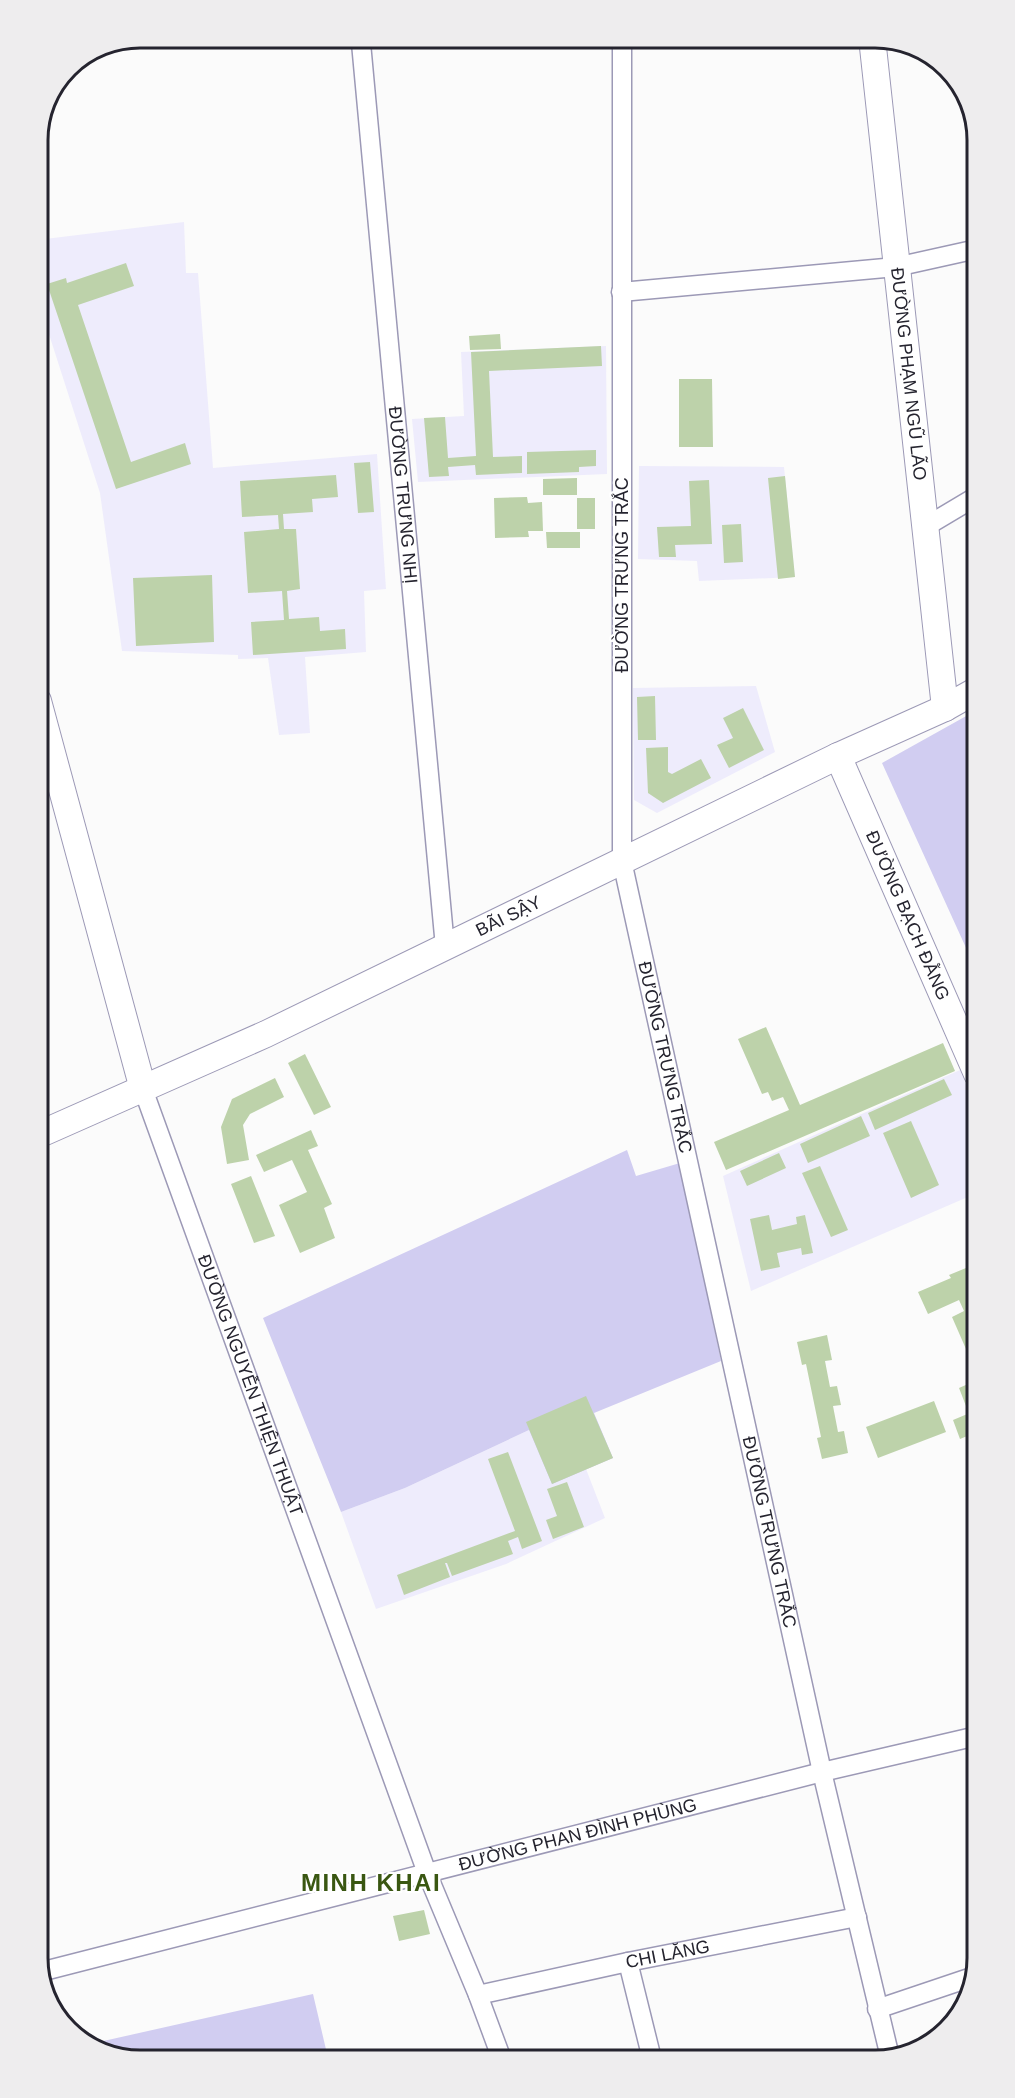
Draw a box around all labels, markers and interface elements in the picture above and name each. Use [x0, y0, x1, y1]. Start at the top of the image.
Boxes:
street label: ĐƯỜNG PHẠM NGŨ LÃO [887, 267, 930, 481]
street label: ĐƯỜNG TRƯNG NHỊ [385, 406, 421, 585]
street label: ĐƯỜNG TRƯNG TRẮC [611, 477, 632, 673]
street label: ĐƯỜNG BẠCH ĐẰNG [862, 828, 953, 1003]
street label: BÃI SẬY [473, 892, 544, 940]
street label: ĐƯỜNG TRƯNG TRẮC [634, 960, 696, 1155]
street label: ĐƯỜNG NGUYỄN THIỆN THUẬT [194, 1252, 307, 1518]
street label: ĐƯỜNG TRƯNG TRẮC [739, 1434, 800, 1630]
street label: ĐƯỜNG PHAN ĐÌNH PHÙNG [457, 1794, 699, 1875]
district label: MINH KHAI [301, 1869, 441, 1896]
street label: CHI LĂNG [624, 1936, 711, 1972]

